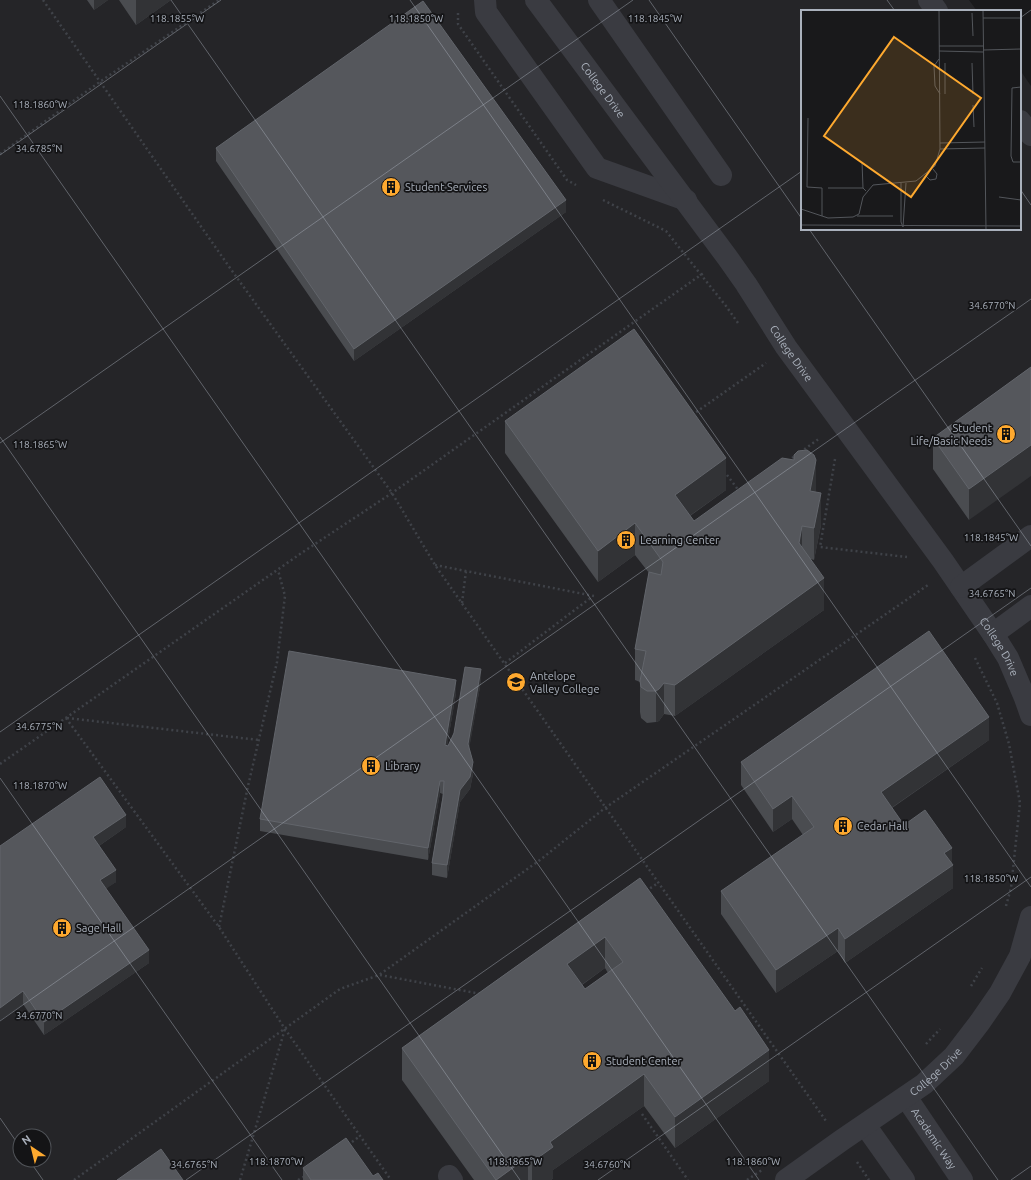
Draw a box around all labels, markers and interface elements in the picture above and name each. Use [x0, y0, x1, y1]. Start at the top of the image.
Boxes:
inset map [801, 10, 1021, 230]
text: 118.1855°W [150, 13, 204, 24]
text: 118.1850°W [389, 13, 443, 24]
text: 118.1845°W [628, 13, 682, 24]
street label: College Drive [578, 60, 627, 120]
text: 118.1860°W [13, 99, 67, 110]
text: 34.6785°N [16, 143, 62, 154]
building icon: Student Services [380, 176, 402, 198]
place label: Student Services [405, 181, 487, 193]
text: 34.6770°N [969, 300, 1015, 311]
street label: College Drive [768, 323, 815, 384]
place label: Student Life/Basic Needs [911, 422, 993, 447]
building icon: Student Life/Basic Needs [995, 423, 1017, 445]
text: 118.1865°W [13, 439, 67, 450]
building icon: Learning Center [615, 529, 637, 551]
text: 118.1845°W [964, 532, 1018, 543]
place label: Learning Center [640, 534, 720, 546]
text: 34.6765°N [969, 588, 1015, 599]
street label: College Drive [977, 615, 1021, 678]
place label: Antelope Valley College [530, 670, 600, 695]
school or university icon: Antelope Valley College [505, 671, 527, 693]
text: 34.6775°N [16, 721, 62, 732]
building icon: Library [360, 755, 382, 777]
place label: Library [385, 760, 420, 772]
text: 118.1870°W [13, 780, 67, 791]
building icon: Cedar Hall [832, 815, 854, 837]
place label: Cedar Hall [857, 820, 908, 832]
text: 118.1850°W [964, 873, 1018, 884]
building icon: Sage Hall [51, 917, 73, 939]
place label: Sage Hall [76, 922, 122, 934]
text: 34.6770°N [16, 1010, 62, 1021]
street label: College Drive [907, 1045, 964, 1098]
building icon: Student Center [581, 1050, 603, 1072]
place label: Student Center [606, 1055, 682, 1067]
street label: Academic Way [909, 1106, 959, 1172]
north arrow [12, 1128, 52, 1168]
text: N [19, 1133, 33, 1147]
text: 118.1870°W [249, 1156, 303, 1167]
text: 118.1865°W [488, 1156, 542, 1167]
text: 118.1860°W [726, 1156, 780, 1167]
text: 34.6765°N [171, 1159, 217, 1170]
text: 34.6760°N [584, 1159, 630, 1170]

